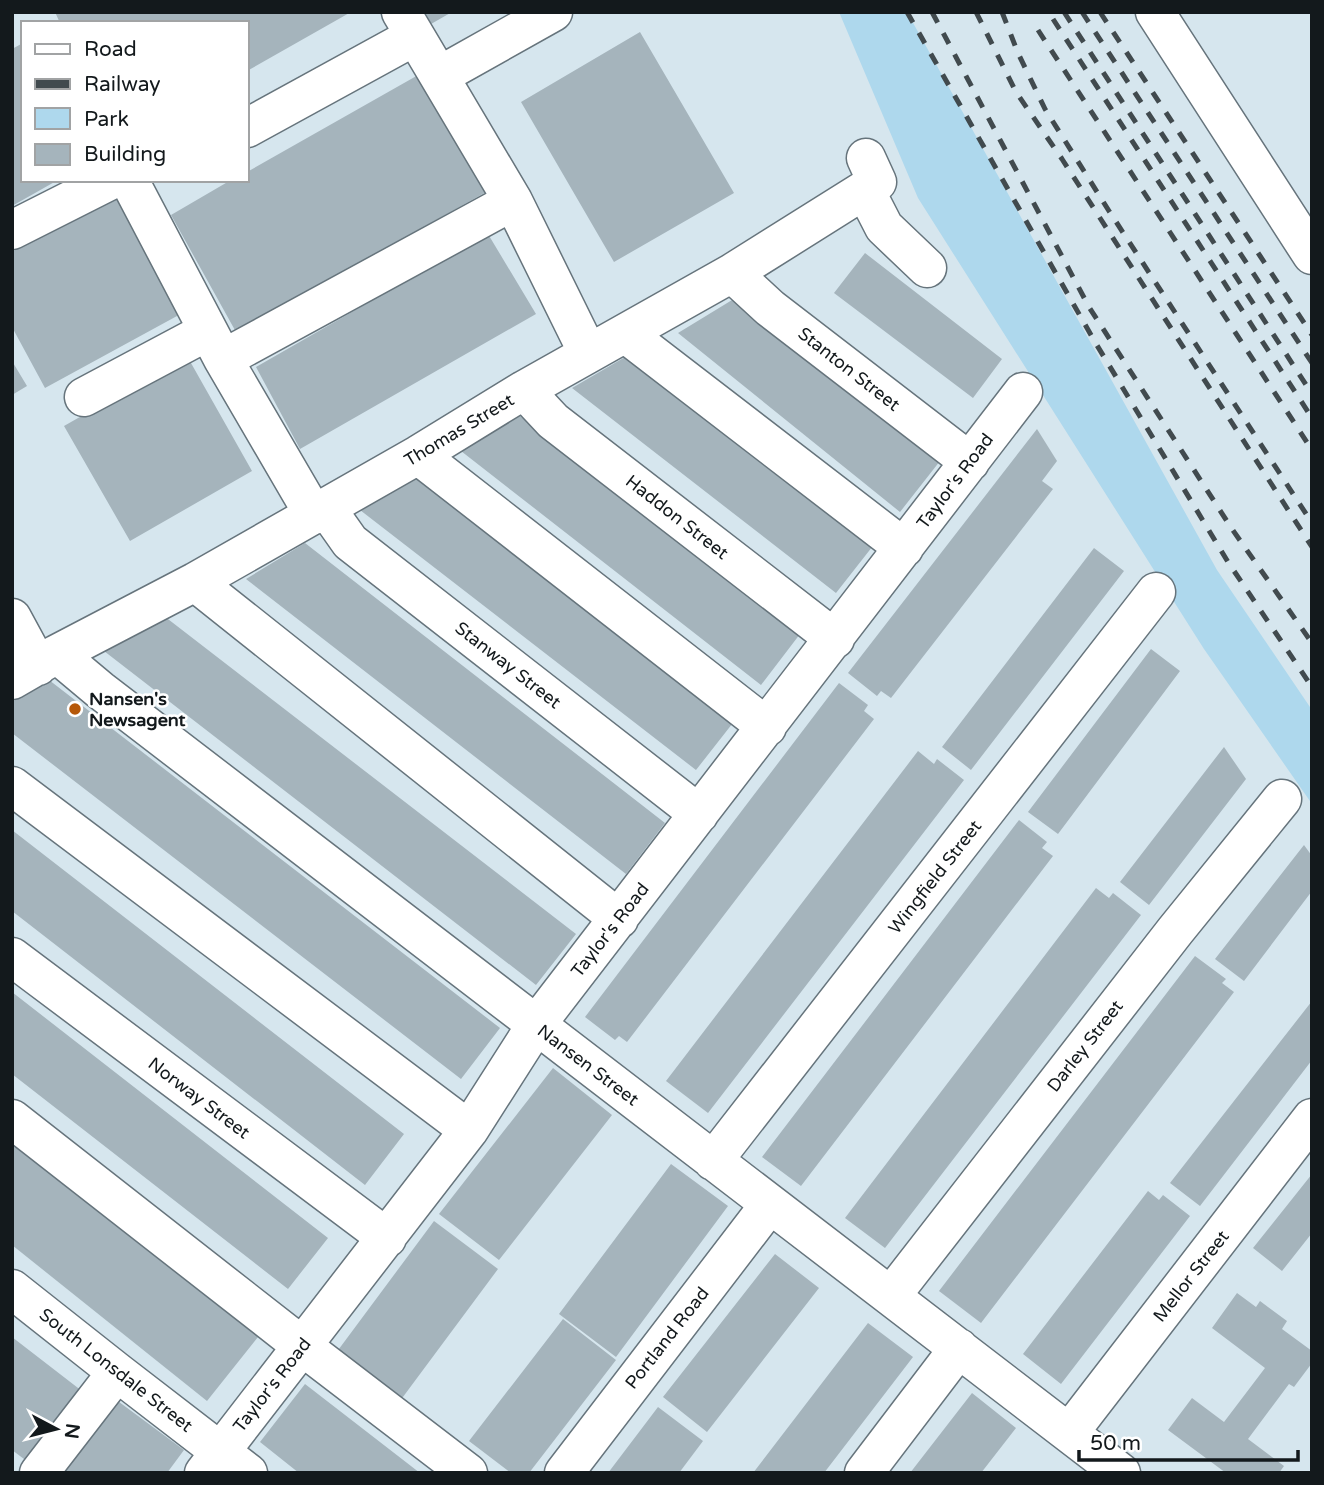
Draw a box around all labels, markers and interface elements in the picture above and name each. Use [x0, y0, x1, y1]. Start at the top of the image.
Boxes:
legend [21, 21, 248, 182]
text: Road [84, 37, 137, 62]
text: Railway [84, 72, 161, 97]
text: Park [84, 107, 129, 132]
text: Building [84, 142, 166, 167]
street label: Stanton Street [794, 322, 904, 416]
street label: Thomas Street [400, 389, 518, 471]
street label: Taylor's Road [912, 429, 998, 533]
street label: Haddon Street [621, 470, 733, 564]
street label: Stanway Street [451, 617, 565, 713]
place label: Nansen's Newsagent [89, 688, 186, 731]
marker: Nansen's Newsagent [67, 701, 83, 717]
street label: Wingfield Street [884, 816, 986, 938]
street label: Taylor's Road [566, 878, 654, 982]
street label: Darley Street [1042, 996, 1128, 1096]
street label: Nansen Street [533, 1020, 643, 1110]
street label: Norway Street [144, 1053, 254, 1144]
street label: Mellor Street [1148, 1226, 1234, 1326]
street label: Portland Road [620, 1283, 714, 1393]
street label: South Lonsdale Street [35, 1303, 197, 1437]
street label: Taylor's Road [228, 1333, 316, 1437]
north arrow [21, 1394, 91, 1464]
scale bar [1079, 1418, 1298, 1462]
text: N [60, 1422, 84, 1440]
text: 50 m [1090, 1431, 1141, 1456]

